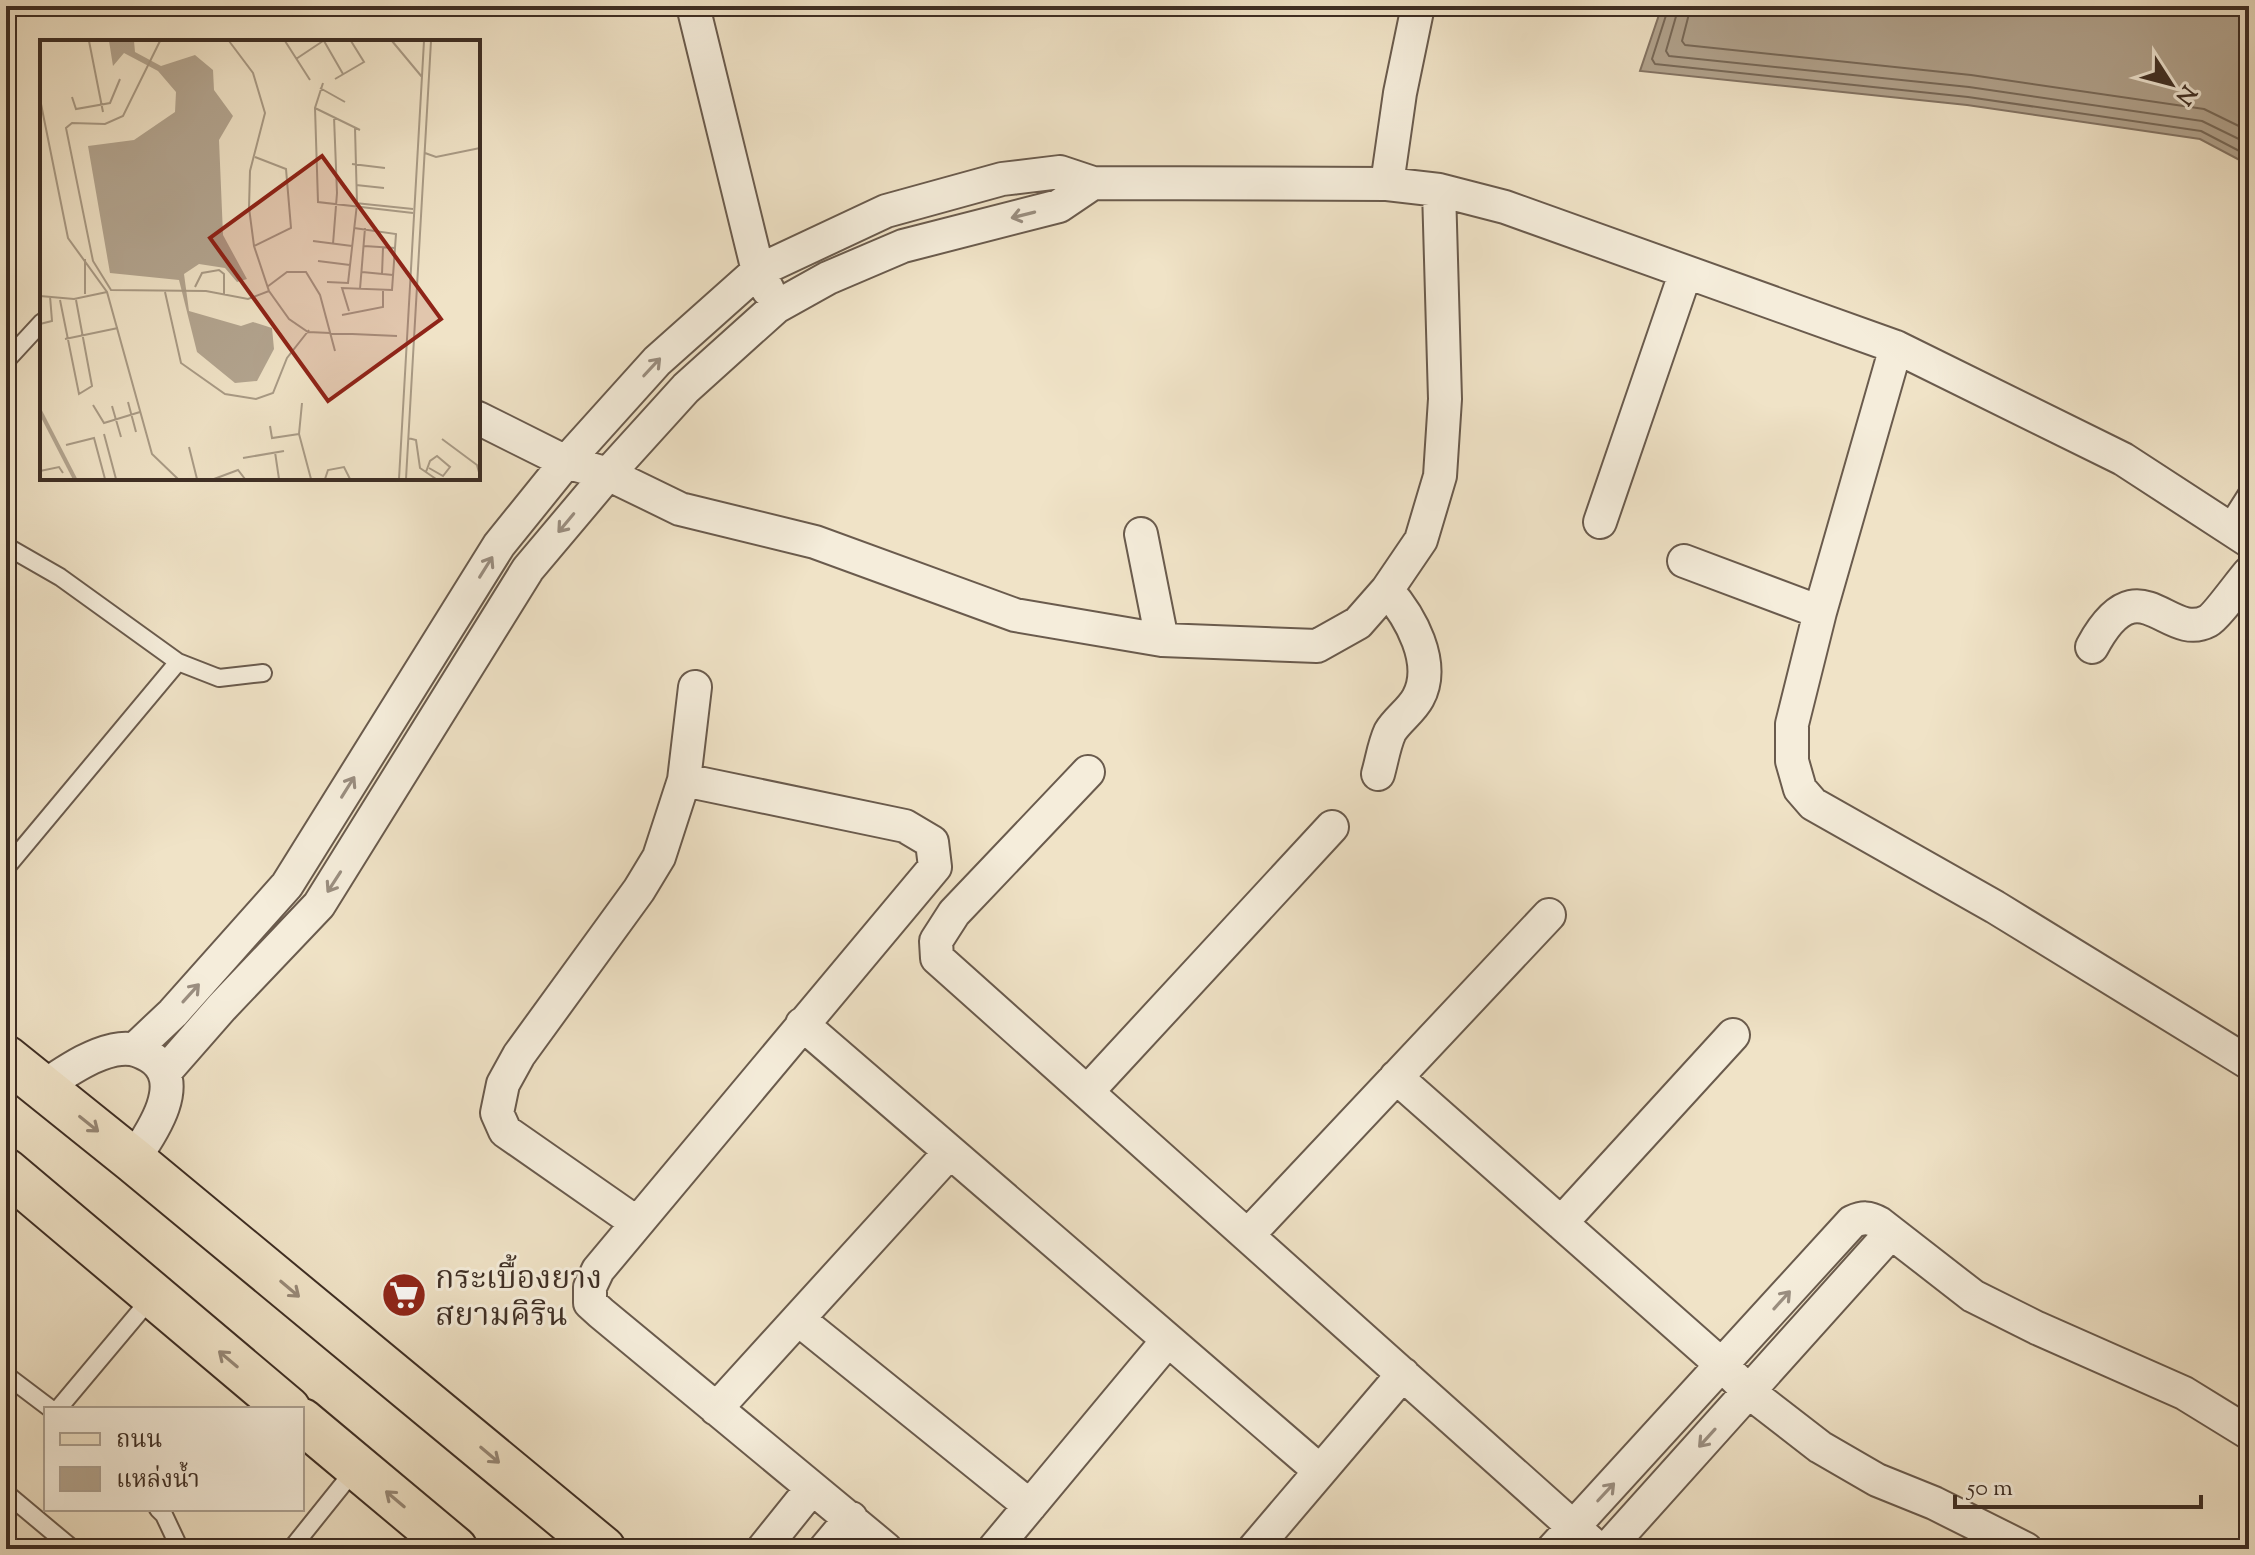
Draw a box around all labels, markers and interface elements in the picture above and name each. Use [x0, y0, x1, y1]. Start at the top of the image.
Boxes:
inset map [40, 40, 480, 480]
north arrow [2131, 44, 2211, 124]
text: N [2166, 77, 2203, 111]
one-way arrow [1011, 208, 1037, 223]
one-way arrow [643, 357, 662, 377]
one-way arrow [557, 513, 575, 533]
one-way arrow [477, 556, 494, 578]
one-way arrow [340, 776, 356, 799]
one-way arrow [325, 870, 341, 893]
one-way arrow [181, 983, 200, 1004]
one-way arrow [78, 1116, 99, 1133]
place label: กระเบื้องยาง สยามคิริน [435, 1254, 602, 1340]
supermarket icon: กระเบื้องยาง สยามคิริน [380, 1271, 428, 1319]
one-way arrow [279, 1280, 300, 1298]
one-way arrow [1773, 1291, 1791, 1311]
one-way arrow [218, 1350, 239, 1368]
legend [44, 1407, 304, 1511]
text: ถนน [116, 1424, 162, 1458]
one-way arrow [1699, 1427, 1717, 1447]
one-way arrow [479, 1446, 500, 1464]
scale bar [1955, 1459, 2201, 1509]
text: แหล่งน้ำ [116, 1461, 200, 1498]
text: 50 m [1965, 1472, 2013, 1506]
one-way arrow [1596, 1482, 1615, 1502]
one-way arrow [385, 1490, 406, 1508]

